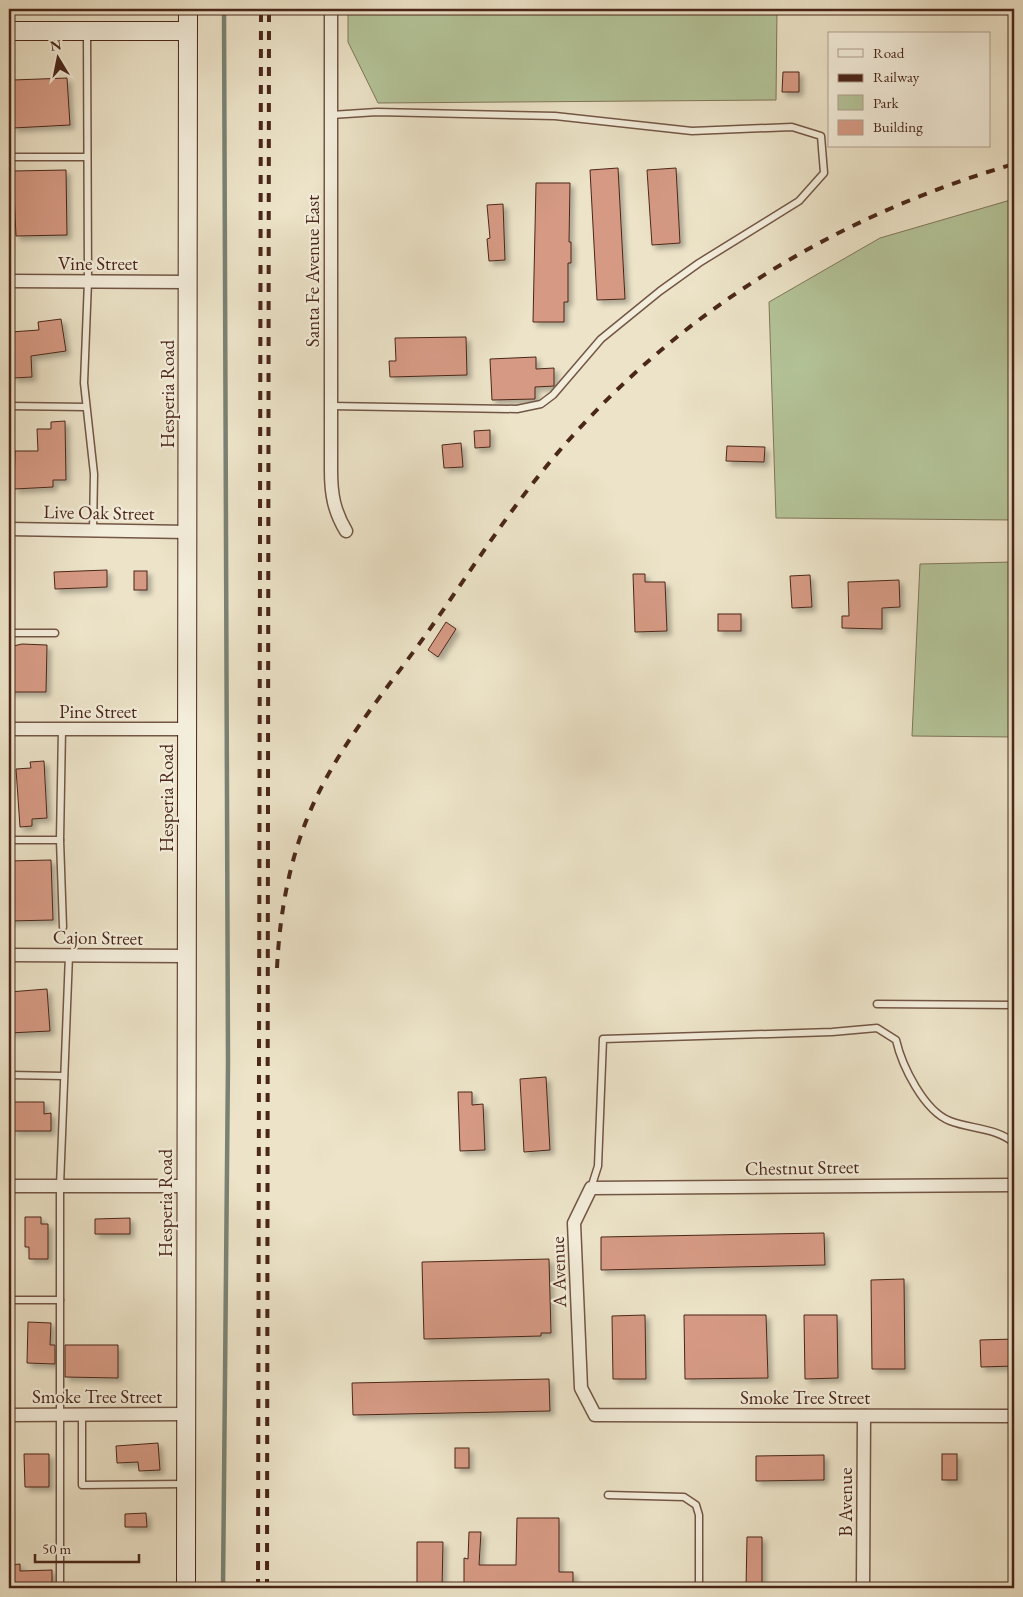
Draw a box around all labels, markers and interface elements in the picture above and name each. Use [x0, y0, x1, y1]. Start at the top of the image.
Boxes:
north arrow [32, 32, 82, 82]
legend [828, 32, 990, 148]
text: N [49, 35, 64, 55]
text: Road [873, 43, 905, 62]
text: Railway [873, 67, 920, 86]
text: Park [873, 93, 900, 112]
text: Building [873, 117, 923, 136]
street label: Santa Fe Avenue East [300, 195, 325, 347]
street label: Vine Street [58, 251, 138, 276]
street label: Hesperia Road [155, 339, 180, 448]
street label: Live Oak Street [43, 499, 155, 526]
street label: Pine Street [59, 699, 137, 724]
street label: Hesperia Road [154, 743, 179, 852]
street label: Cajon Street [53, 924, 143, 951]
street label: Hesperia Road [153, 1148, 178, 1257]
street label: Chestnut Street [745, 1154, 859, 1181]
street label: A Avenue [545, 1236, 572, 1309]
street label: Smoke Tree Street [32, 1384, 162, 1409]
street label: Smoke Tree Street [740, 1385, 870, 1410]
street label: B Avenue [833, 1467, 858, 1537]
scale bar [35, 1532, 139, 1564]
text: 50 m [42, 1539, 71, 1558]

